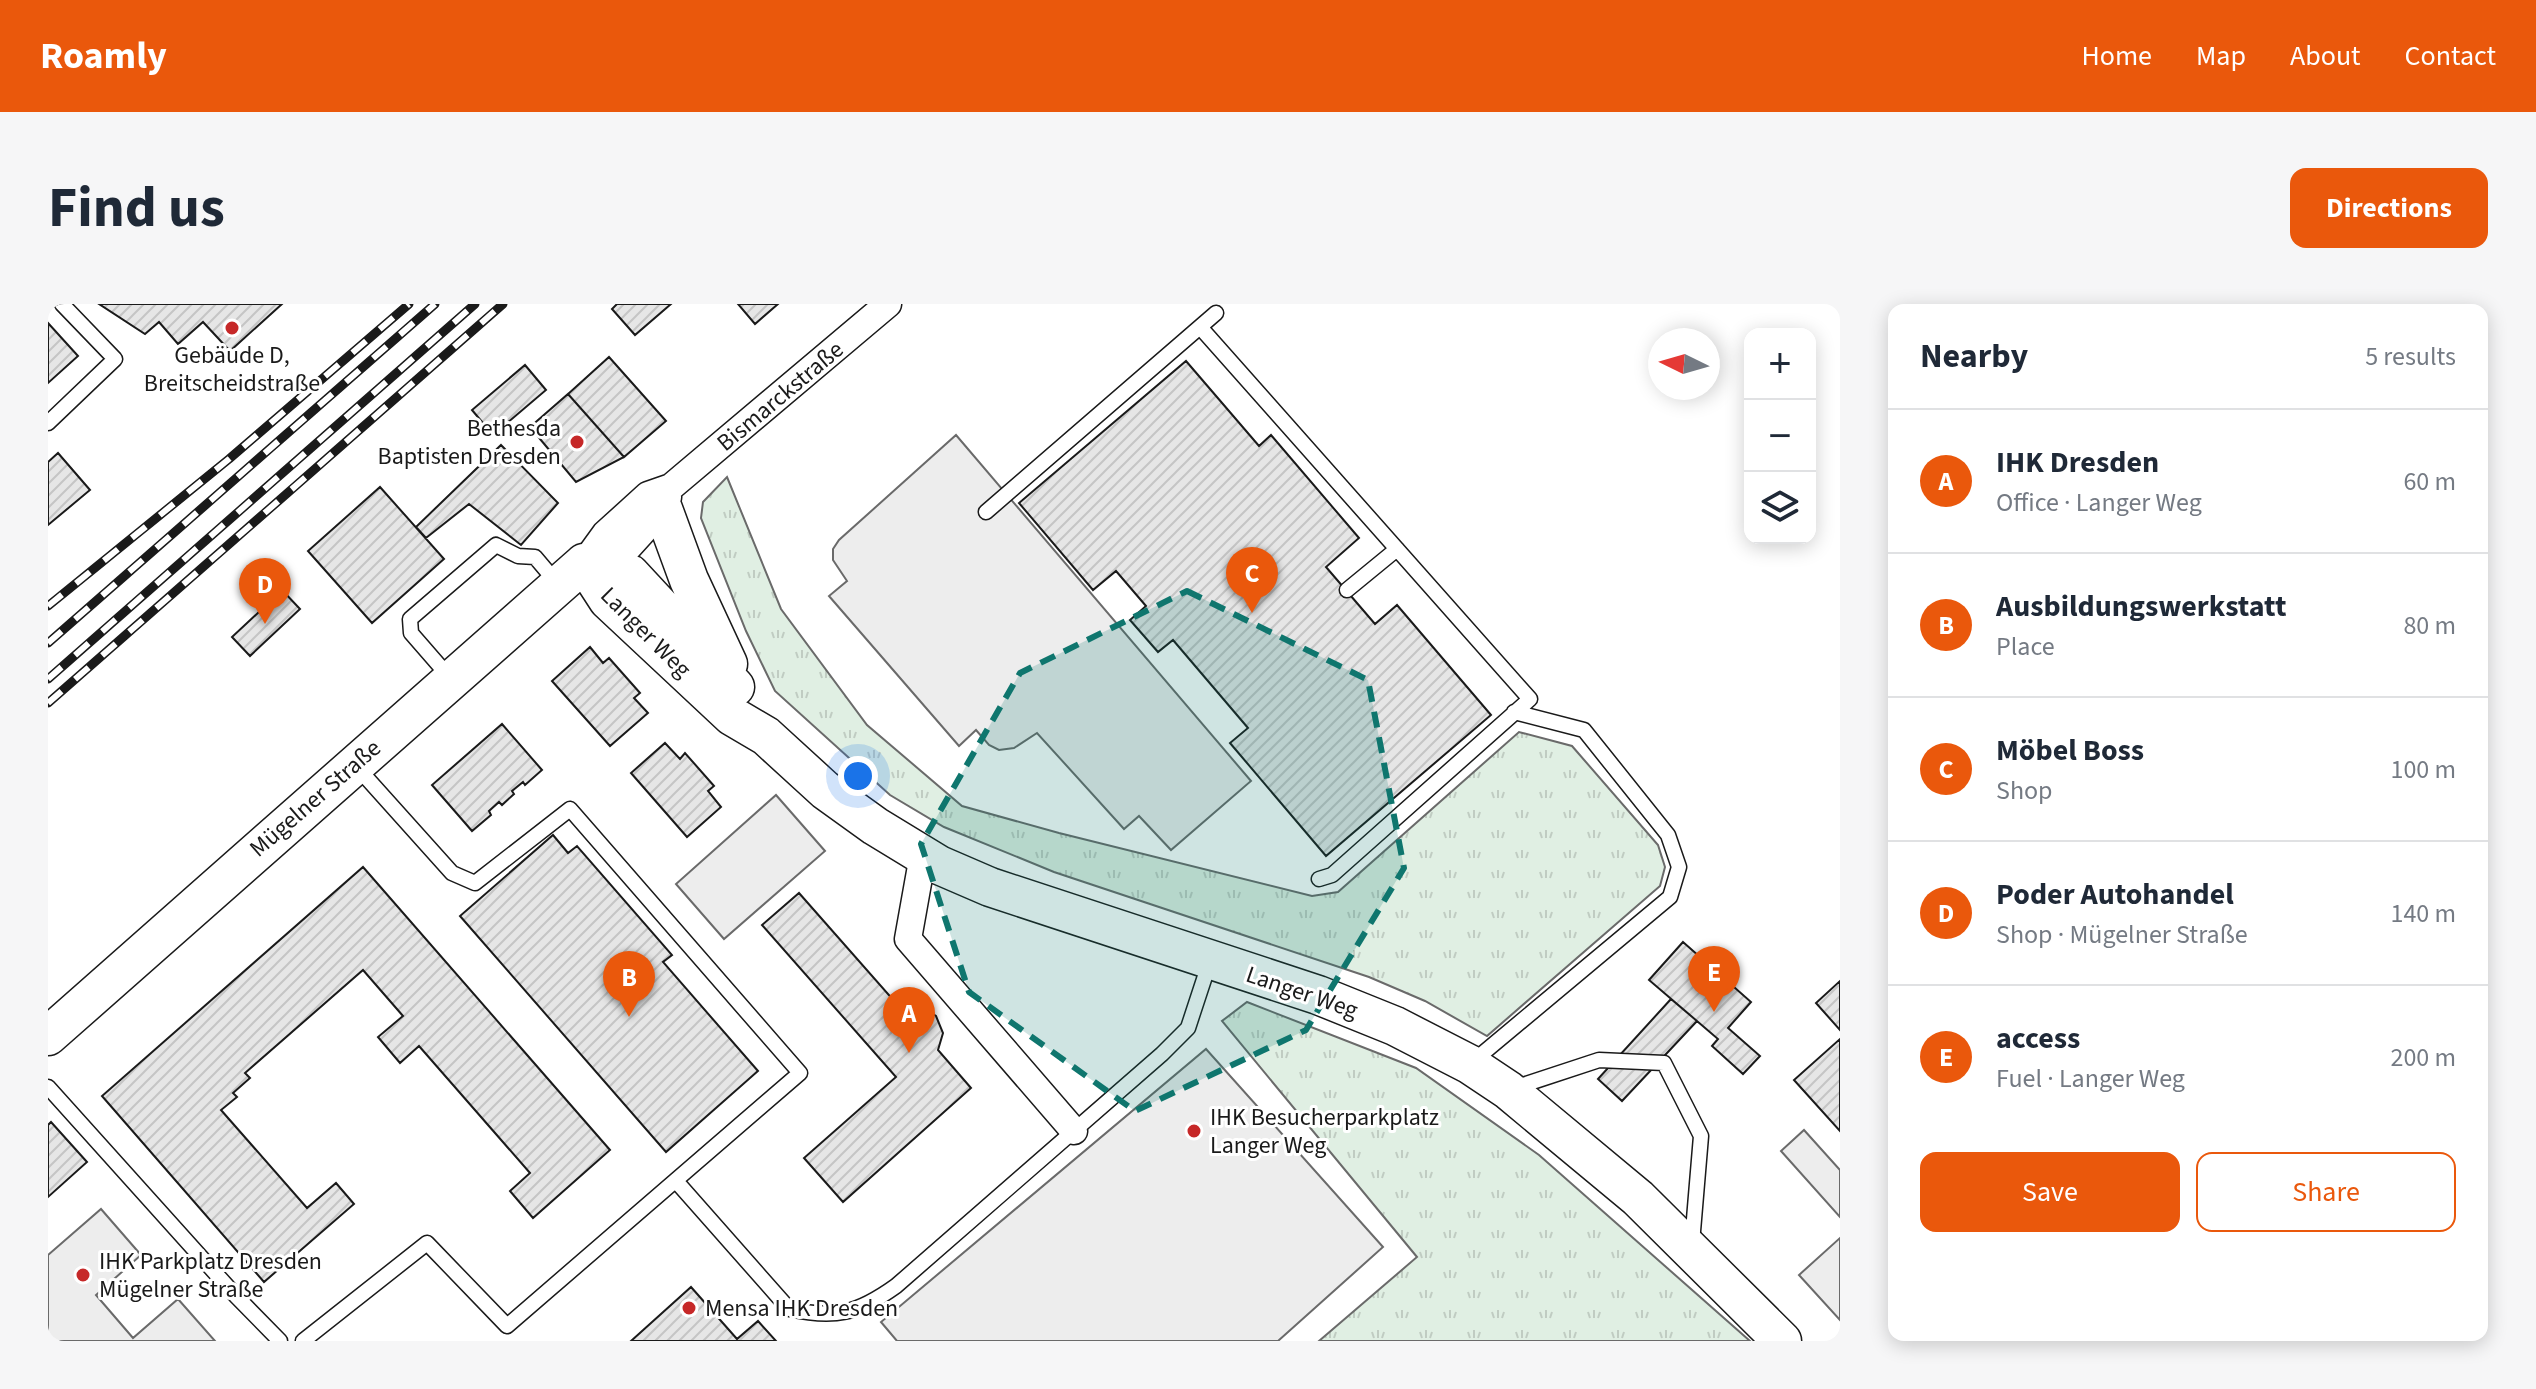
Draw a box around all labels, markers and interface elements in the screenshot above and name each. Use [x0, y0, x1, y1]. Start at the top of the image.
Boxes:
text: Roamly [40, 29, 167, 83]
text: Home [2081, 36, 2152, 76]
text: Map [2196, 36, 2246, 76]
text: About [2290, 36, 2361, 76]
text: Contact [2405, 36, 2496, 76]
button: Directions [2290, 168, 2488, 248]
text: Find us [48, 169, 225, 248]
marker: Gebäude D, Breitscheidstraße [223, 319, 241, 337]
north arrow [1648, 328, 1720, 400]
map controls [1744, 328, 1816, 544]
button: + [1744, 328, 1816, 400]
text: Nearby [1920, 332, 2028, 381]
street label: Bismarckstraße [709, 333, 851, 460]
place label: Gebäude D, Breitscheidstraße [144, 338, 320, 401]
text: 5 results [2365, 338, 2456, 375]
button: − [1744, 400, 1816, 472]
place label: Bethesda Baptisten Dresden [378, 411, 561, 474]
marker: Bethesda Baptisten Dresden [568, 433, 586, 451]
text: IHK Dresden [1996, 441, 2159, 484]
text: A [1939, 463, 1953, 500]
text: 60 m [2403, 463, 2456, 500]
button: layers [1744, 472, 1816, 544]
text: Office · Langer Weg [1996, 484, 2202, 521]
pin: C [1226, 547, 1278, 613]
pin: D [239, 558, 291, 624]
street label: Langer Weg [592, 579, 699, 686]
text: Ausbildungswerkstatt [1996, 585, 2286, 628]
text: B [1938, 607, 1954, 644]
text: 80 m [2403, 607, 2456, 644]
text: Place [1996, 628, 2055, 665]
text: Möbel Boss [1996, 729, 2144, 772]
street label: Mügelner Straße [242, 731, 389, 866]
text: C [1938, 751, 1954, 788]
text: 100 m [2390, 751, 2456, 788]
your location [838, 756, 878, 796]
text: Shop [1996, 772, 2053, 809]
text: Poder Autohandel [1996, 873, 2234, 916]
text: D [1938, 895, 1954, 932]
text: 140 m [2390, 895, 2456, 932]
text: Shop · Mügelner Straße [1996, 916, 2248, 953]
pin: E [1688, 946, 1740, 1012]
pin: B [603, 951, 655, 1017]
street label: Langer Weg [1241, 957, 1363, 1028]
pin: A [883, 987, 935, 1053]
text: access [1996, 1017, 2080, 1060]
text: E [1939, 1039, 1953, 1076]
text: 200 m [2390, 1039, 2456, 1076]
text: Fuel · Langer Weg [1996, 1060, 2185, 1097]
place label: IHK Besucherparkplatz Langer Weg [1210, 1100, 1439, 1163]
marker: IHK Besucherparkplatz Langer Weg [1185, 1122, 1203, 1140]
button: Save [1920, 1152, 2180, 1232]
button: Share [2196, 1152, 2456, 1232]
place label: IHK Parkplatz Dresden Mügelner Straße [99, 1244, 322, 1307]
marker: IHK Parkplatz Dresden Mügelner Straße [74, 1266, 92, 1284]
place label: Mensa IHK Dresden [705, 1291, 898, 1326]
marker: Mensa IHK Dresden [680, 1299, 698, 1317]

